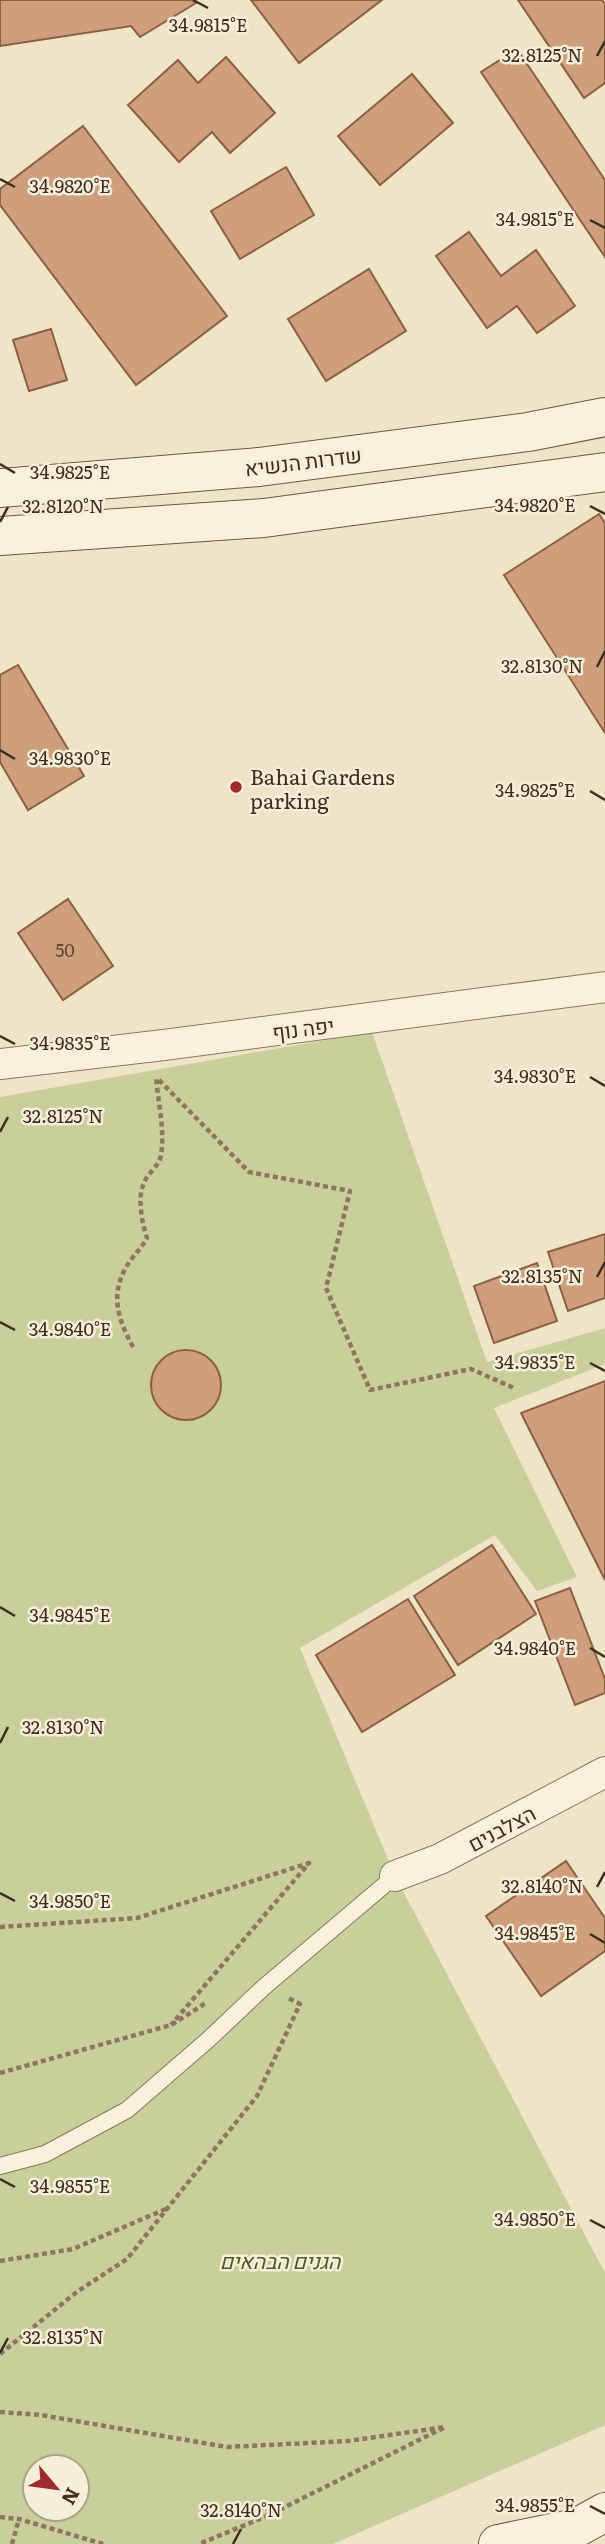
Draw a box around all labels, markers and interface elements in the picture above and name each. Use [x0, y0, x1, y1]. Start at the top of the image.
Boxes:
text: 34.9815°E [169, 11, 247, 38]
text: 32.8125°N [502, 41, 582, 68]
text: 34.9820°E [29, 172, 111, 199]
text: 34.9815°E [496, 205, 574, 232]
street label: שדרות הנשיא [243, 437, 363, 483]
text: 34.9825°E [30, 458, 110, 485]
text: 34.9820°E [494, 491, 576, 518]
text: 32.8120°N [22, 492, 104, 519]
text: 32.8130°N [501, 652, 583, 679]
text: 34.9830°E [29, 744, 111, 771]
place label: Bahai Gardens parking [250, 760, 395, 815]
text: 34.9825°E [495, 776, 575, 803]
marker: Bahai Gardens parking [228, 779, 244, 795]
house number: 50 [55, 936, 75, 963]
street label: יפה נוף [270, 1008, 336, 1046]
text: 34.9835°E [29, 1029, 111, 1056]
text: 34.9830°E [494, 1062, 576, 1089]
text: 32.8125°N [23, 1102, 103, 1129]
text: 32.8135°N [501, 1262, 583, 1289]
text: 34.9840°E [29, 1315, 111, 1342]
text: 34.9835°E [494, 1348, 576, 1375]
text: 34.9845°E [29, 1601, 111, 1628]
text: 34.9840°E [494, 1634, 576, 1661]
text: 32.8130°N [22, 1713, 104, 1740]
street label: הצלבנים [462, 1796, 540, 1858]
text: 32.8140°N [501, 1872, 583, 1899]
text: 34.9850°E [29, 1887, 111, 1914]
text: 34.9845°E [494, 1919, 576, 1946]
text: 34.9855°E [30, 2172, 110, 2199]
text: 34.9850°E [494, 2205, 576, 2232]
park label: הגנים הבהאים [220, 2244, 342, 2275]
text: 32.8135°N [22, 2323, 104, 2350]
north arrow [21, 2453, 91, 2523]
text: N [56, 2483, 88, 2511]
text: 34.9855°E [495, 2491, 575, 2518]
text: 32.8140°N [200, 2496, 282, 2523]

